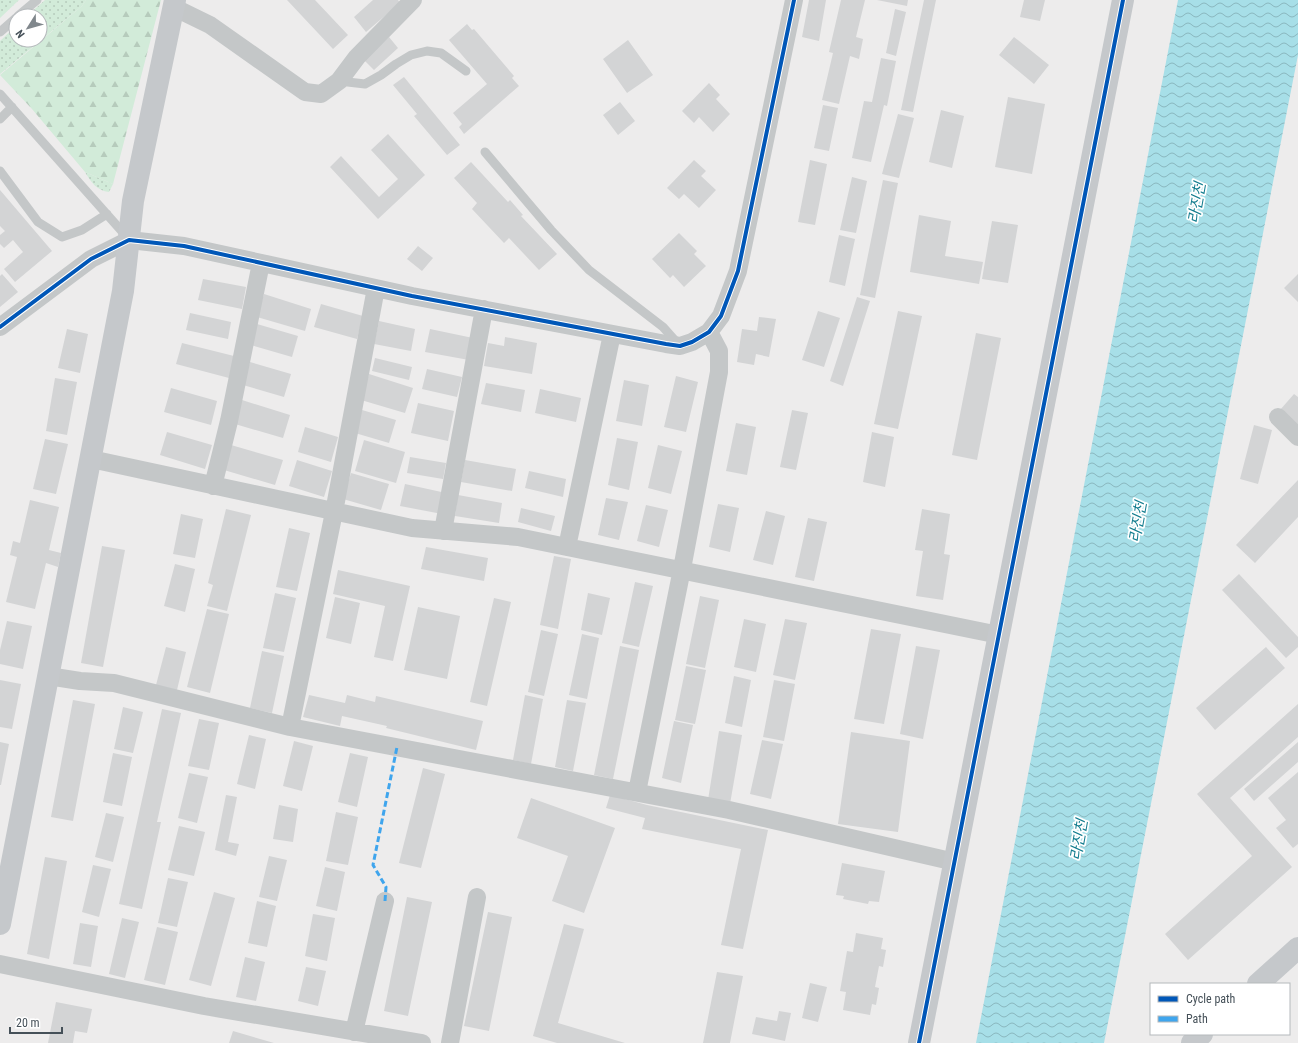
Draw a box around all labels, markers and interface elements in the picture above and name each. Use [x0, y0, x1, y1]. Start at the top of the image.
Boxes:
north arrow [8, 8, 48, 48]
text: N [13, 27, 28, 40]
water label: 라진천 [1185, 179, 1210, 225]
water label: 라진천 [1126, 498, 1151, 544]
water label: 라진천 [1067, 816, 1092, 862]
legend [1150, 983, 1290, 1035]
text: Cycle path [1186, 992, 1236, 1006]
scale bar [10, 1009, 62, 1035]
text: Path [1186, 1012, 1208, 1026]
text: 20 m [16, 1016, 40, 1030]

